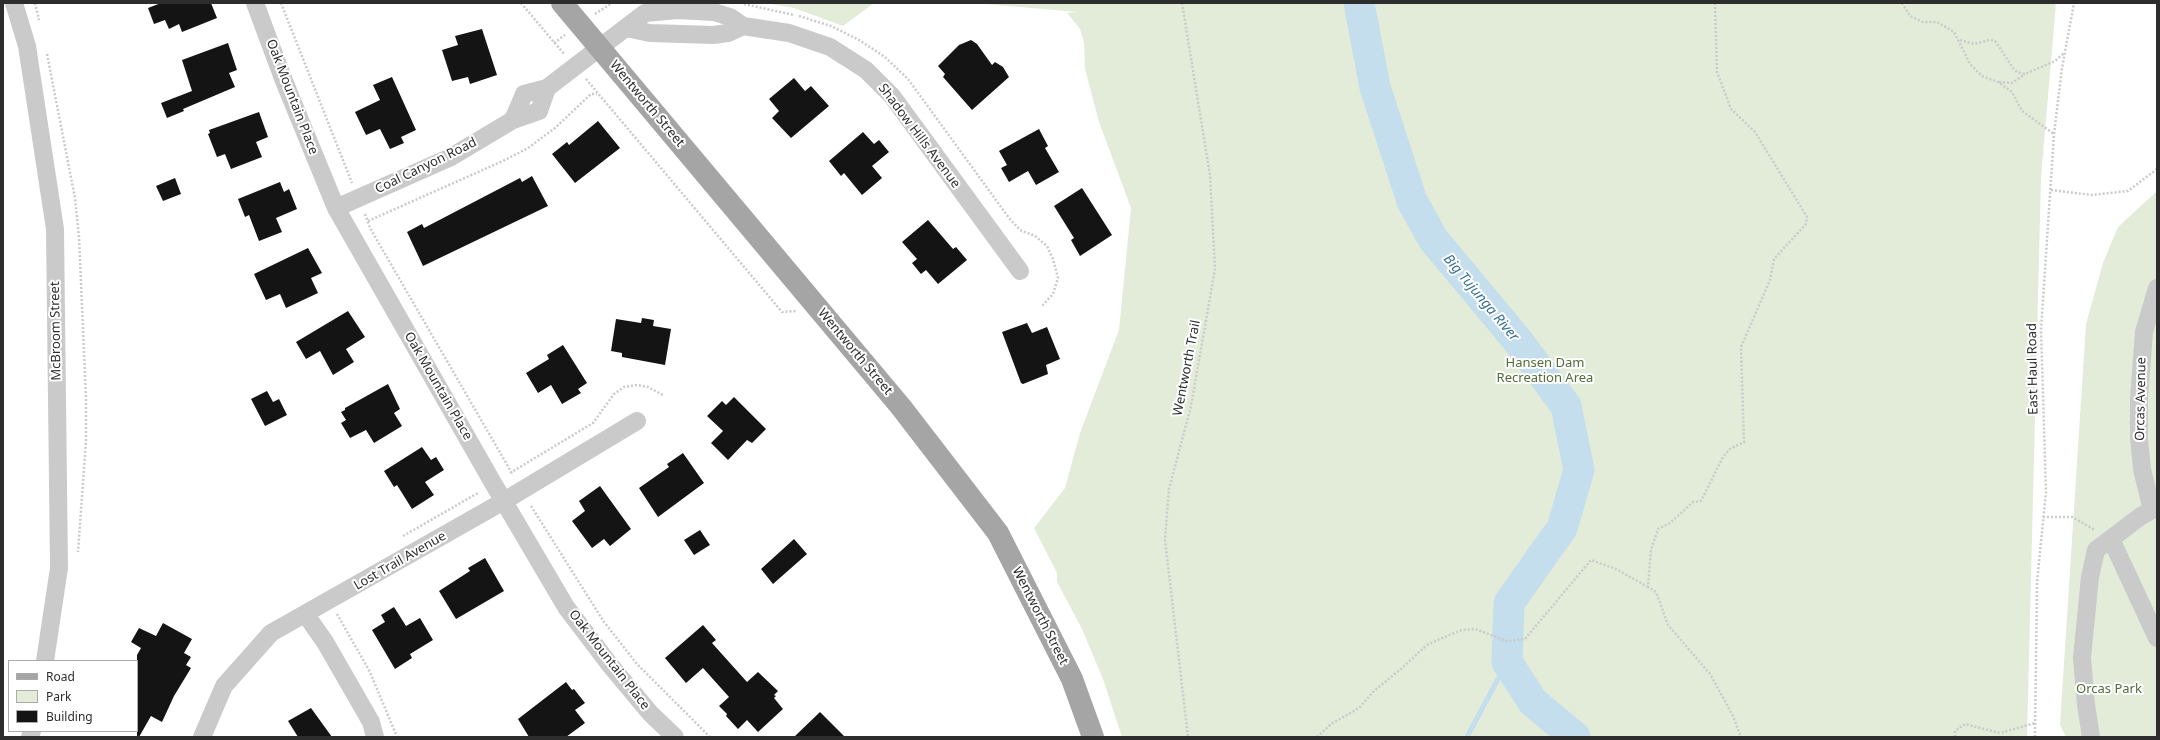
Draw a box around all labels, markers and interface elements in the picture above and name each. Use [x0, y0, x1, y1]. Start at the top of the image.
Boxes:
street label: Oak Mountain Place [263, 37, 321, 157]
street label: Wentworth Street [606, 58, 688, 150]
street label: Shadow Hills Avenue [875, 81, 963, 191]
street label: Coal Canyon Road [373, 135, 479, 197]
water label: Big Tujunga River [1440, 251, 1522, 345]
street label: McBroom Street [47, 281, 65, 381]
street label: Wentworth Street [814, 306, 896, 398]
street label: Wentworth Trail [1170, 319, 1204, 417]
street label: East Haul Road [2024, 323, 2042, 415]
street label: Oak Mountain Place [401, 329, 475, 443]
park label: Hansen Dam Recreation Area [1497, 355, 1593, 386]
street label: Orcas Avenue [2132, 357, 2150, 441]
street label: Lost Trail Avenue [351, 528, 449, 594]
street label: Wentworth Street [1009, 564, 1071, 668]
street label: Oak Mountain Place [565, 607, 653, 713]
legend [8, 660, 138, 732]
text: Road [46, 668, 75, 685]
park label: Orcas Park [2076, 681, 2142, 697]
text: Park [46, 688, 71, 705]
text: Building [46, 708, 93, 725]

